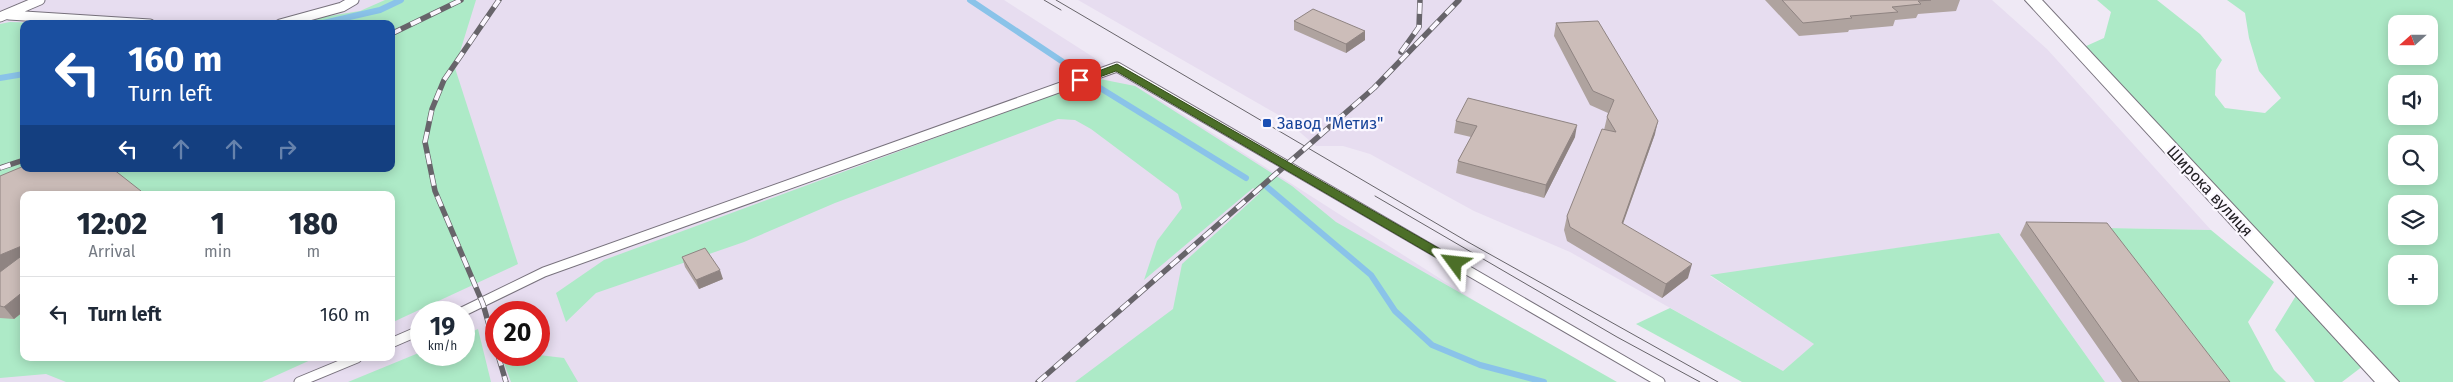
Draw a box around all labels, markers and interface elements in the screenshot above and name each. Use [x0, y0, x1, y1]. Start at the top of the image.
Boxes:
north arrow [2388, 15, 2438, 65]
map controls [2388, 15, 2438, 305]
text: 160 m [128, 38, 222, 80]
icon: left [45, 40, 110, 105]
pin [1059, 59, 1101, 101]
icon: arrive [1066, 66, 1094, 94]
button: sound [2388, 75, 2438, 125]
text: Turn left [128, 80, 212, 107]
place label: Завод "Метиз" [1277, 114, 1383, 133]
marker: Завод "Метиз" [1261, 117, 1273, 129]
icon: left [114, 135, 142, 163]
icon: ahead [167, 135, 195, 163]
icon: ahead [220, 135, 248, 163]
icon: right [273, 135, 301, 163]
button: search [2388, 135, 2438, 185]
street label: Широка вулиця [2163, 141, 2257, 241]
button: layers [2388, 195, 2438, 245]
text: 12:02 [77, 206, 147, 242]
text: 1 [211, 206, 225, 242]
text: 180 [288, 206, 338, 242]
position arrow [1428, 236, 1480, 288]
text: Arrival [89, 242, 135, 261]
text: min [204, 242, 232, 261]
text: m [306, 242, 320, 261]
button: + [2388, 255, 2438, 305]
icon: left [45, 300, 73, 328]
speed limit sign: 20 [485, 301, 550, 366]
text: Turn left [88, 303, 162, 326]
text: 160 m [320, 303, 370, 326]
text: 19 [430, 312, 455, 342]
text: km/h [428, 339, 457, 353]

